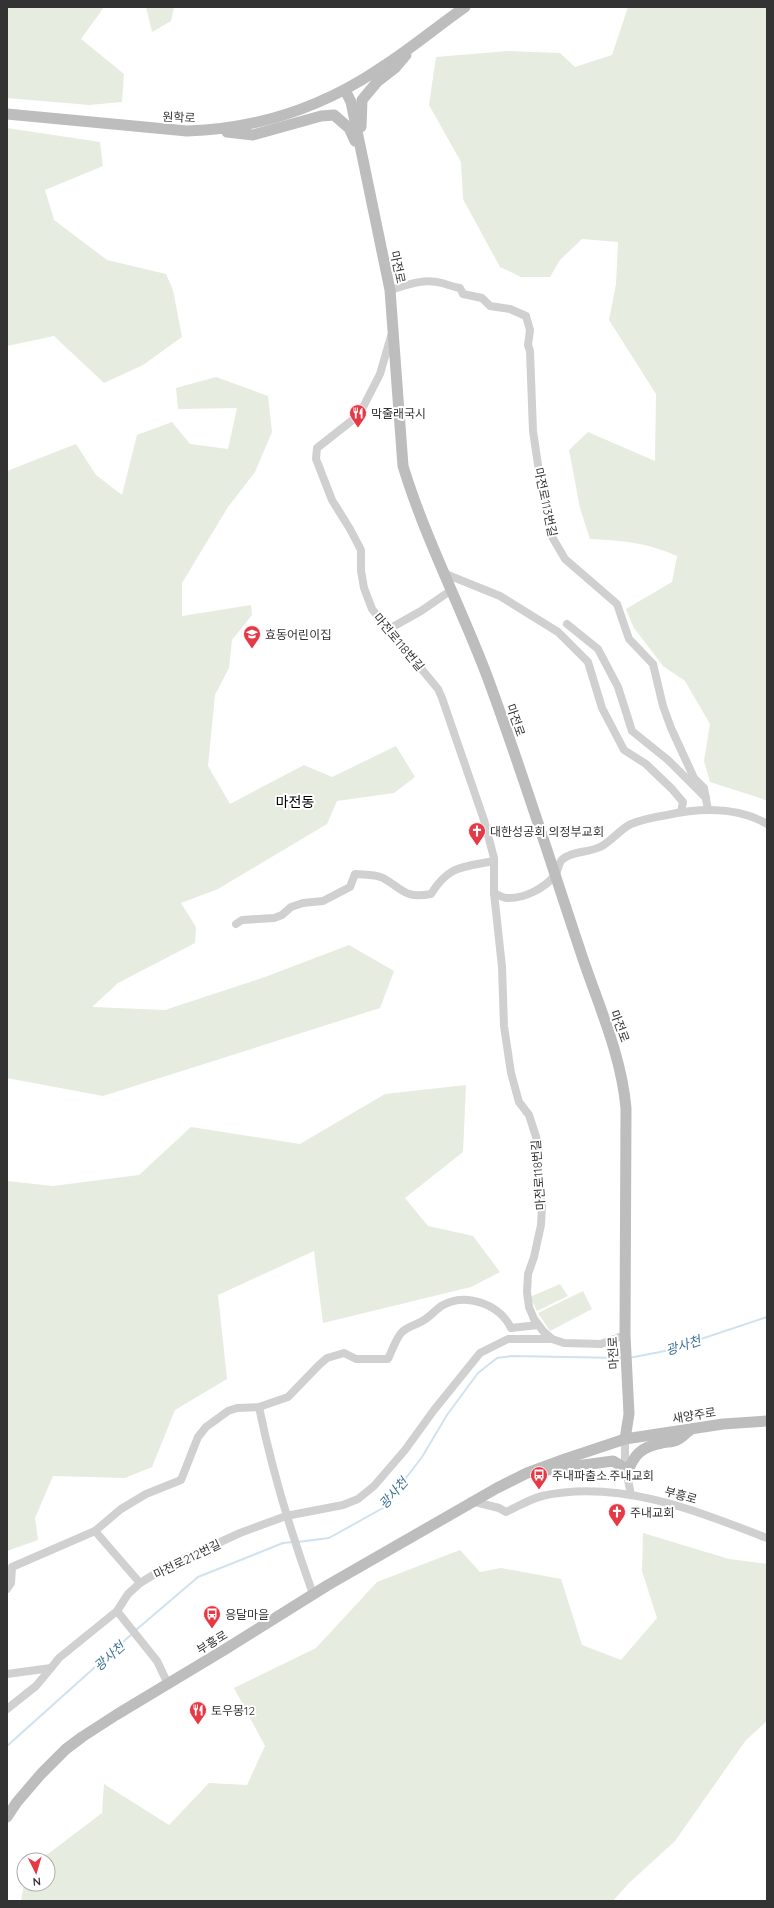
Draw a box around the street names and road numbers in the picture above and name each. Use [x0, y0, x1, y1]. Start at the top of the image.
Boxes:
street label: 원학로 [162, 109, 196, 125]
street label: 마전로 [387, 249, 409, 285]
street label: 마전로113번길 [531, 466, 561, 538]
street label: 마전로118번길 [371, 610, 427, 674]
street label: 마전로 [504, 702, 528, 738]
street label: 마전로 [607, 1008, 633, 1044]
street label: 마전로118번길 [528, 1139, 548, 1211]
street label: 마전로 [605, 1336, 621, 1370]
street label: 새양주로 [671, 1404, 717, 1426]
street label: 부흥로 [663, 1483, 699, 1507]
street label: 마전로212번길 [151, 1536, 223, 1582]
street label: 부흥로 [194, 1627, 230, 1657]

